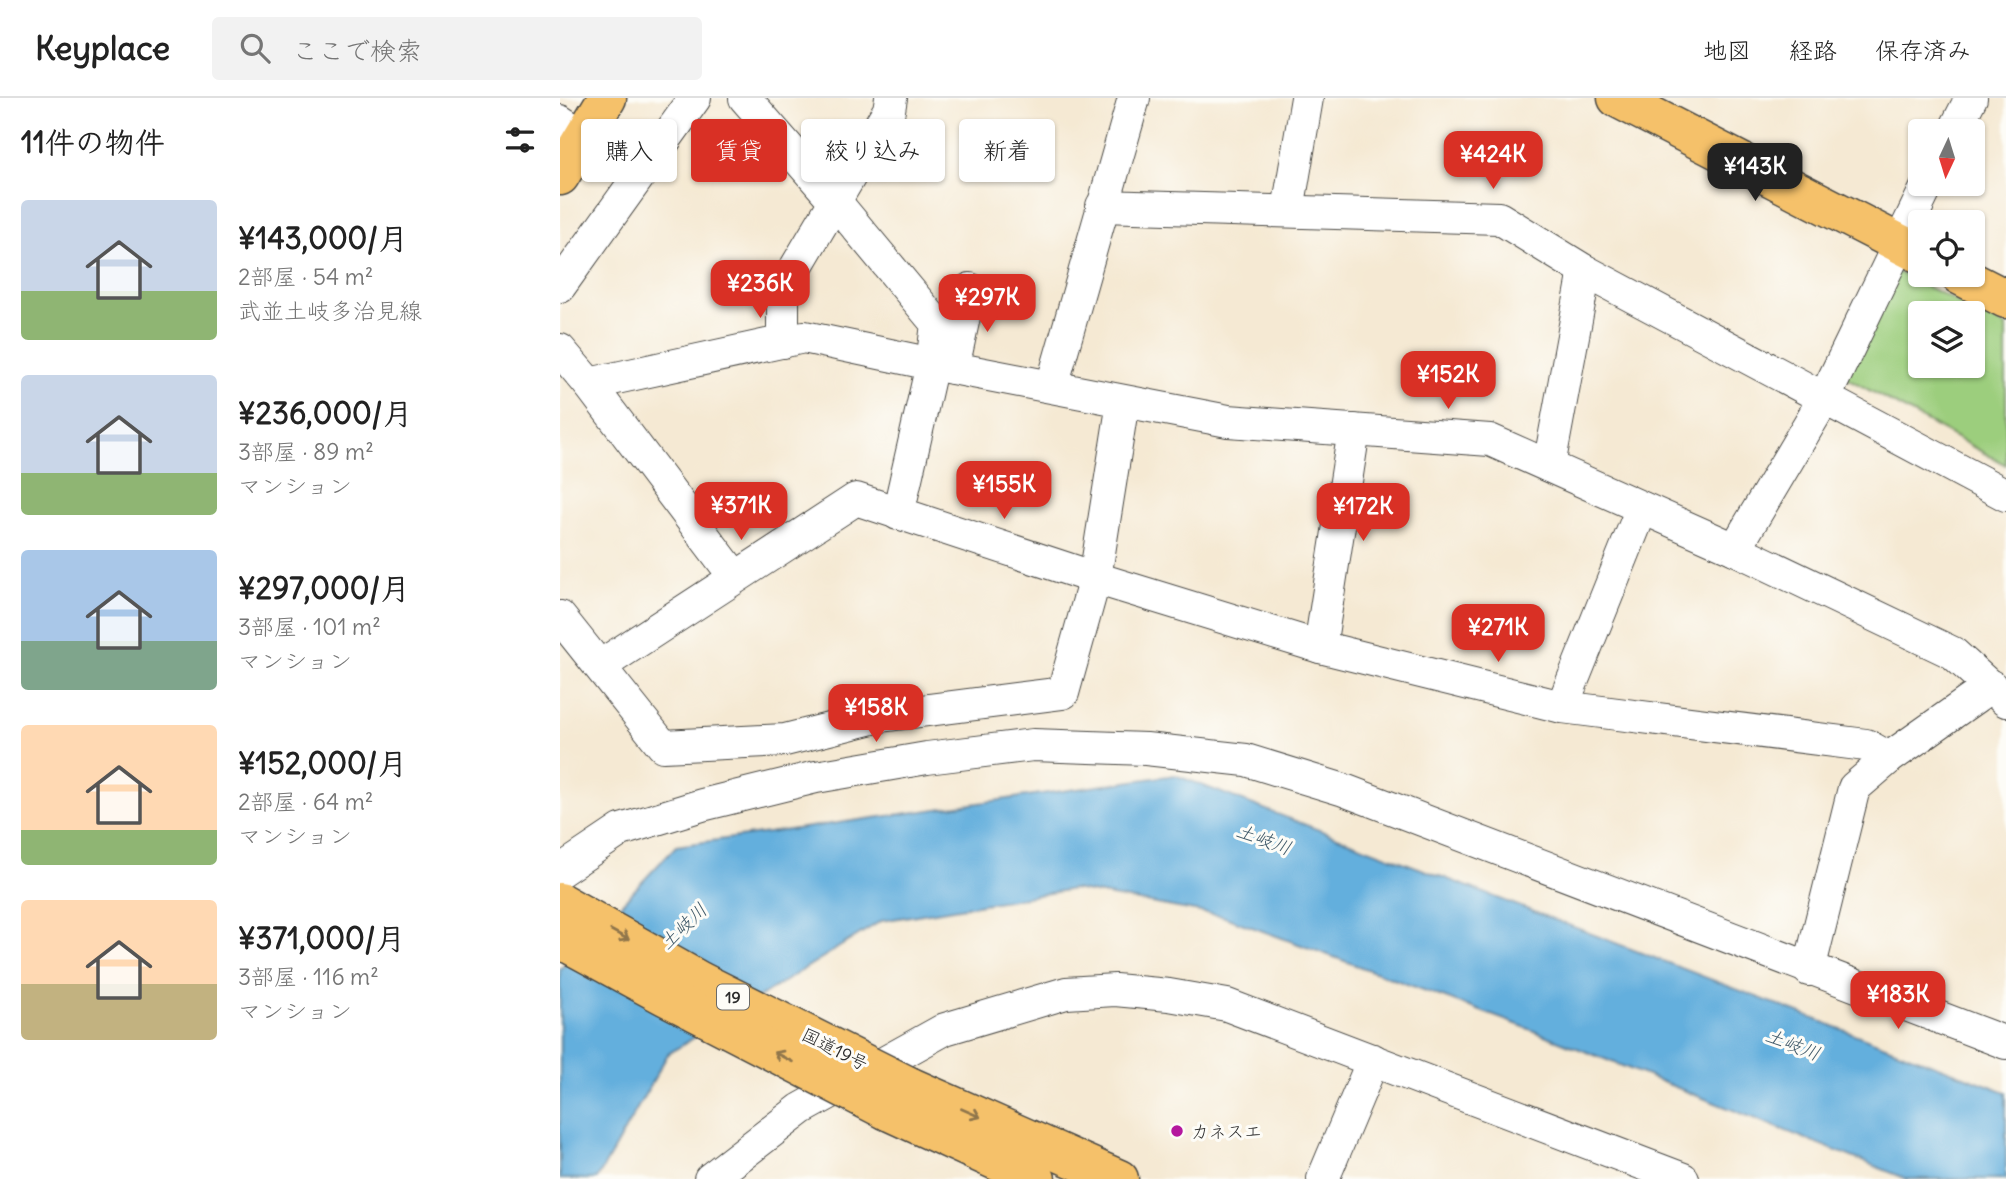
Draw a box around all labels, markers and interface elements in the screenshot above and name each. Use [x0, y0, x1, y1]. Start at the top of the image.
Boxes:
search box [212, 17, 702, 80]
text: Keyplace [35, 27, 170, 69]
icon: search [236, 29, 274, 67]
text: ここで検索 [292, 34, 422, 67]
text: 地図 [1703, 35, 1751, 65]
text: 経路 [1789, 35, 1837, 65]
text: 保存済み [1875, 35, 1971, 65]
chip: 購入 [581, 119, 677, 182]
chip: 賃貸 [691, 119, 787, 182]
chip: 絞り込み [801, 119, 945, 182]
chip: 新着 [959, 119, 1055, 182]
north arrow [1908, 119, 1984, 196]
map controls [1908, 119, 1985, 378]
icon: filters [501, 121, 539, 159]
text: 11件の物件 [21, 123, 165, 161]
pin: ¥424K [1444, 132, 1542, 191]
text: ¥424K [1460, 139, 1526, 168]
pin: ¥143K [1706, 144, 1804, 203]
text: ¥143K [1723, 151, 1787, 180]
button: locate [1908, 210, 1985, 287]
text: ¥143,000/月 [238, 219, 408, 257]
icon: home [77, 228, 161, 312]
pin: ¥236K [711, 260, 809, 320]
text: 2部屋 · 54 m² [238, 262, 373, 291]
text: ¥236K [727, 268, 793, 297]
pin: ¥297K [938, 274, 1036, 334]
text: ¥297K [955, 282, 1019, 311]
text: 武並土岐多治見線 [238, 296, 422, 325]
button: layers [1908, 301, 1985, 378]
pin: ¥152K [1399, 352, 1497, 411]
text: ¥152K [1417, 359, 1479, 388]
text: ¥236,000/月 [238, 394, 412, 432]
icon: home [77, 403, 161, 487]
text: 3部屋 · 89 m² [238, 437, 374, 466]
pin: ¥155K [955, 462, 1053, 521]
text: ¥155K [972, 469, 1036, 498]
text: マンション [238, 471, 352, 500]
pin: ¥371K [692, 482, 790, 542]
pin: ¥172K [1314, 484, 1412, 543]
text: ¥371K [710, 490, 772, 519]
text: ¥172K [1333, 491, 1393, 520]
text: ¥297,000/月 [238, 569, 410, 607]
icon: home [77, 578, 161, 662]
pin: ¥271K [1449, 604, 1547, 664]
text: 3部屋 · 101 m² [238, 612, 381, 641]
text: ¥271K [1468, 612, 1528, 641]
text: マンション [238, 646, 352, 675]
pin: ¥158K [827, 684, 925, 744]
text: ¥158K [844, 692, 908, 721]
text: ¥152,000/月 [238, 744, 407, 782]
icon: home [77, 753, 161, 837]
text: 2部屋 · 64 m² [238, 787, 373, 816]
water label: 土岐川 [1233, 818, 1295, 860]
text: マンション [238, 821, 352, 850]
water label: 土岐川 [654, 898, 712, 954]
text: ¥371,000/月 [238, 919, 405, 957]
icon: home [77, 928, 161, 1012]
one-way arrow [609, 928, 629, 942]
text: 3部屋 · 116 m² [238, 962, 379, 991]
pin: ¥183K [1849, 972, 1947, 1031]
text: ¥183K [1866, 979, 1930, 1008]
road number: 19 [717, 984, 749, 1009]
text: マンション [238, 996, 352, 1025]
street label: 国道19号 [798, 1023, 872, 1075]
water label: 土岐川 [1762, 1023, 1824, 1065]
one-way arrow [773, 1050, 794, 1064]
one-way arrow [960, 1108, 981, 1121]
place label: カネスエ [1191, 1120, 1262, 1143]
marker: カネスエ [1169, 1123, 1185, 1139]

